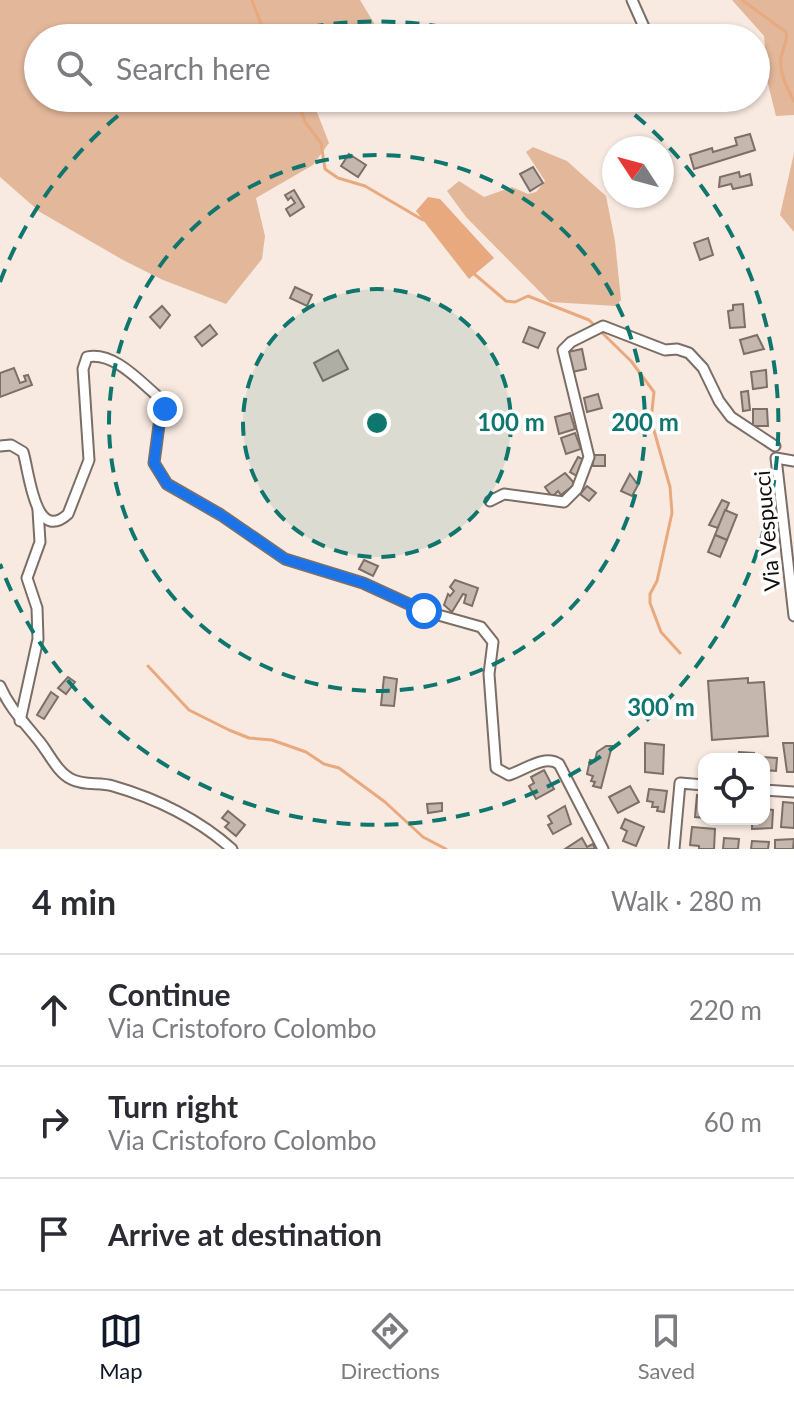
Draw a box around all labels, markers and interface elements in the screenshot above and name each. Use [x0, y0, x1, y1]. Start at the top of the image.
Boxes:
search box [24, 24, 770, 112]
icon: search [52, 46, 96, 90]
text: Search here [116, 50, 271, 86]
north arrow [602, 136, 674, 208]
route end [147, 391, 183, 427]
text: 100 m [477, 407, 545, 436]
text: 200 m [611, 407, 679, 436]
centre of rings [363, 409, 391, 437]
street label: Via Vespucci [748, 470, 785, 593]
route start [406, 593, 442, 629]
text: 300 m [627, 692, 695, 721]
map controls [698, 753, 770, 825]
button: locate [698, 753, 770, 825]
text: 4 min [32, 881, 116, 922]
text: Walk · 280 m [611, 885, 762, 917]
text: Continue [108, 976, 231, 1012]
icon: ahead [32, 988, 76, 1032]
text: 220 m [689, 994, 762, 1026]
text: Via Cristoforo Colombo [108, 1012, 377, 1044]
text: Turn right [108, 1088, 238, 1124]
icon: right [32, 1100, 76, 1144]
text: 60 m [704, 1106, 762, 1138]
text: Via Cristoforo Colombo [108, 1124, 377, 1156]
icon: arrive [32, 1212, 76, 1256]
text: Arrive at destination [108, 1216, 382, 1252]
tab: Map [99, 1309, 143, 1384]
tab: Directions [341, 1309, 440, 1384]
tab: Saved [638, 1309, 695, 1384]

